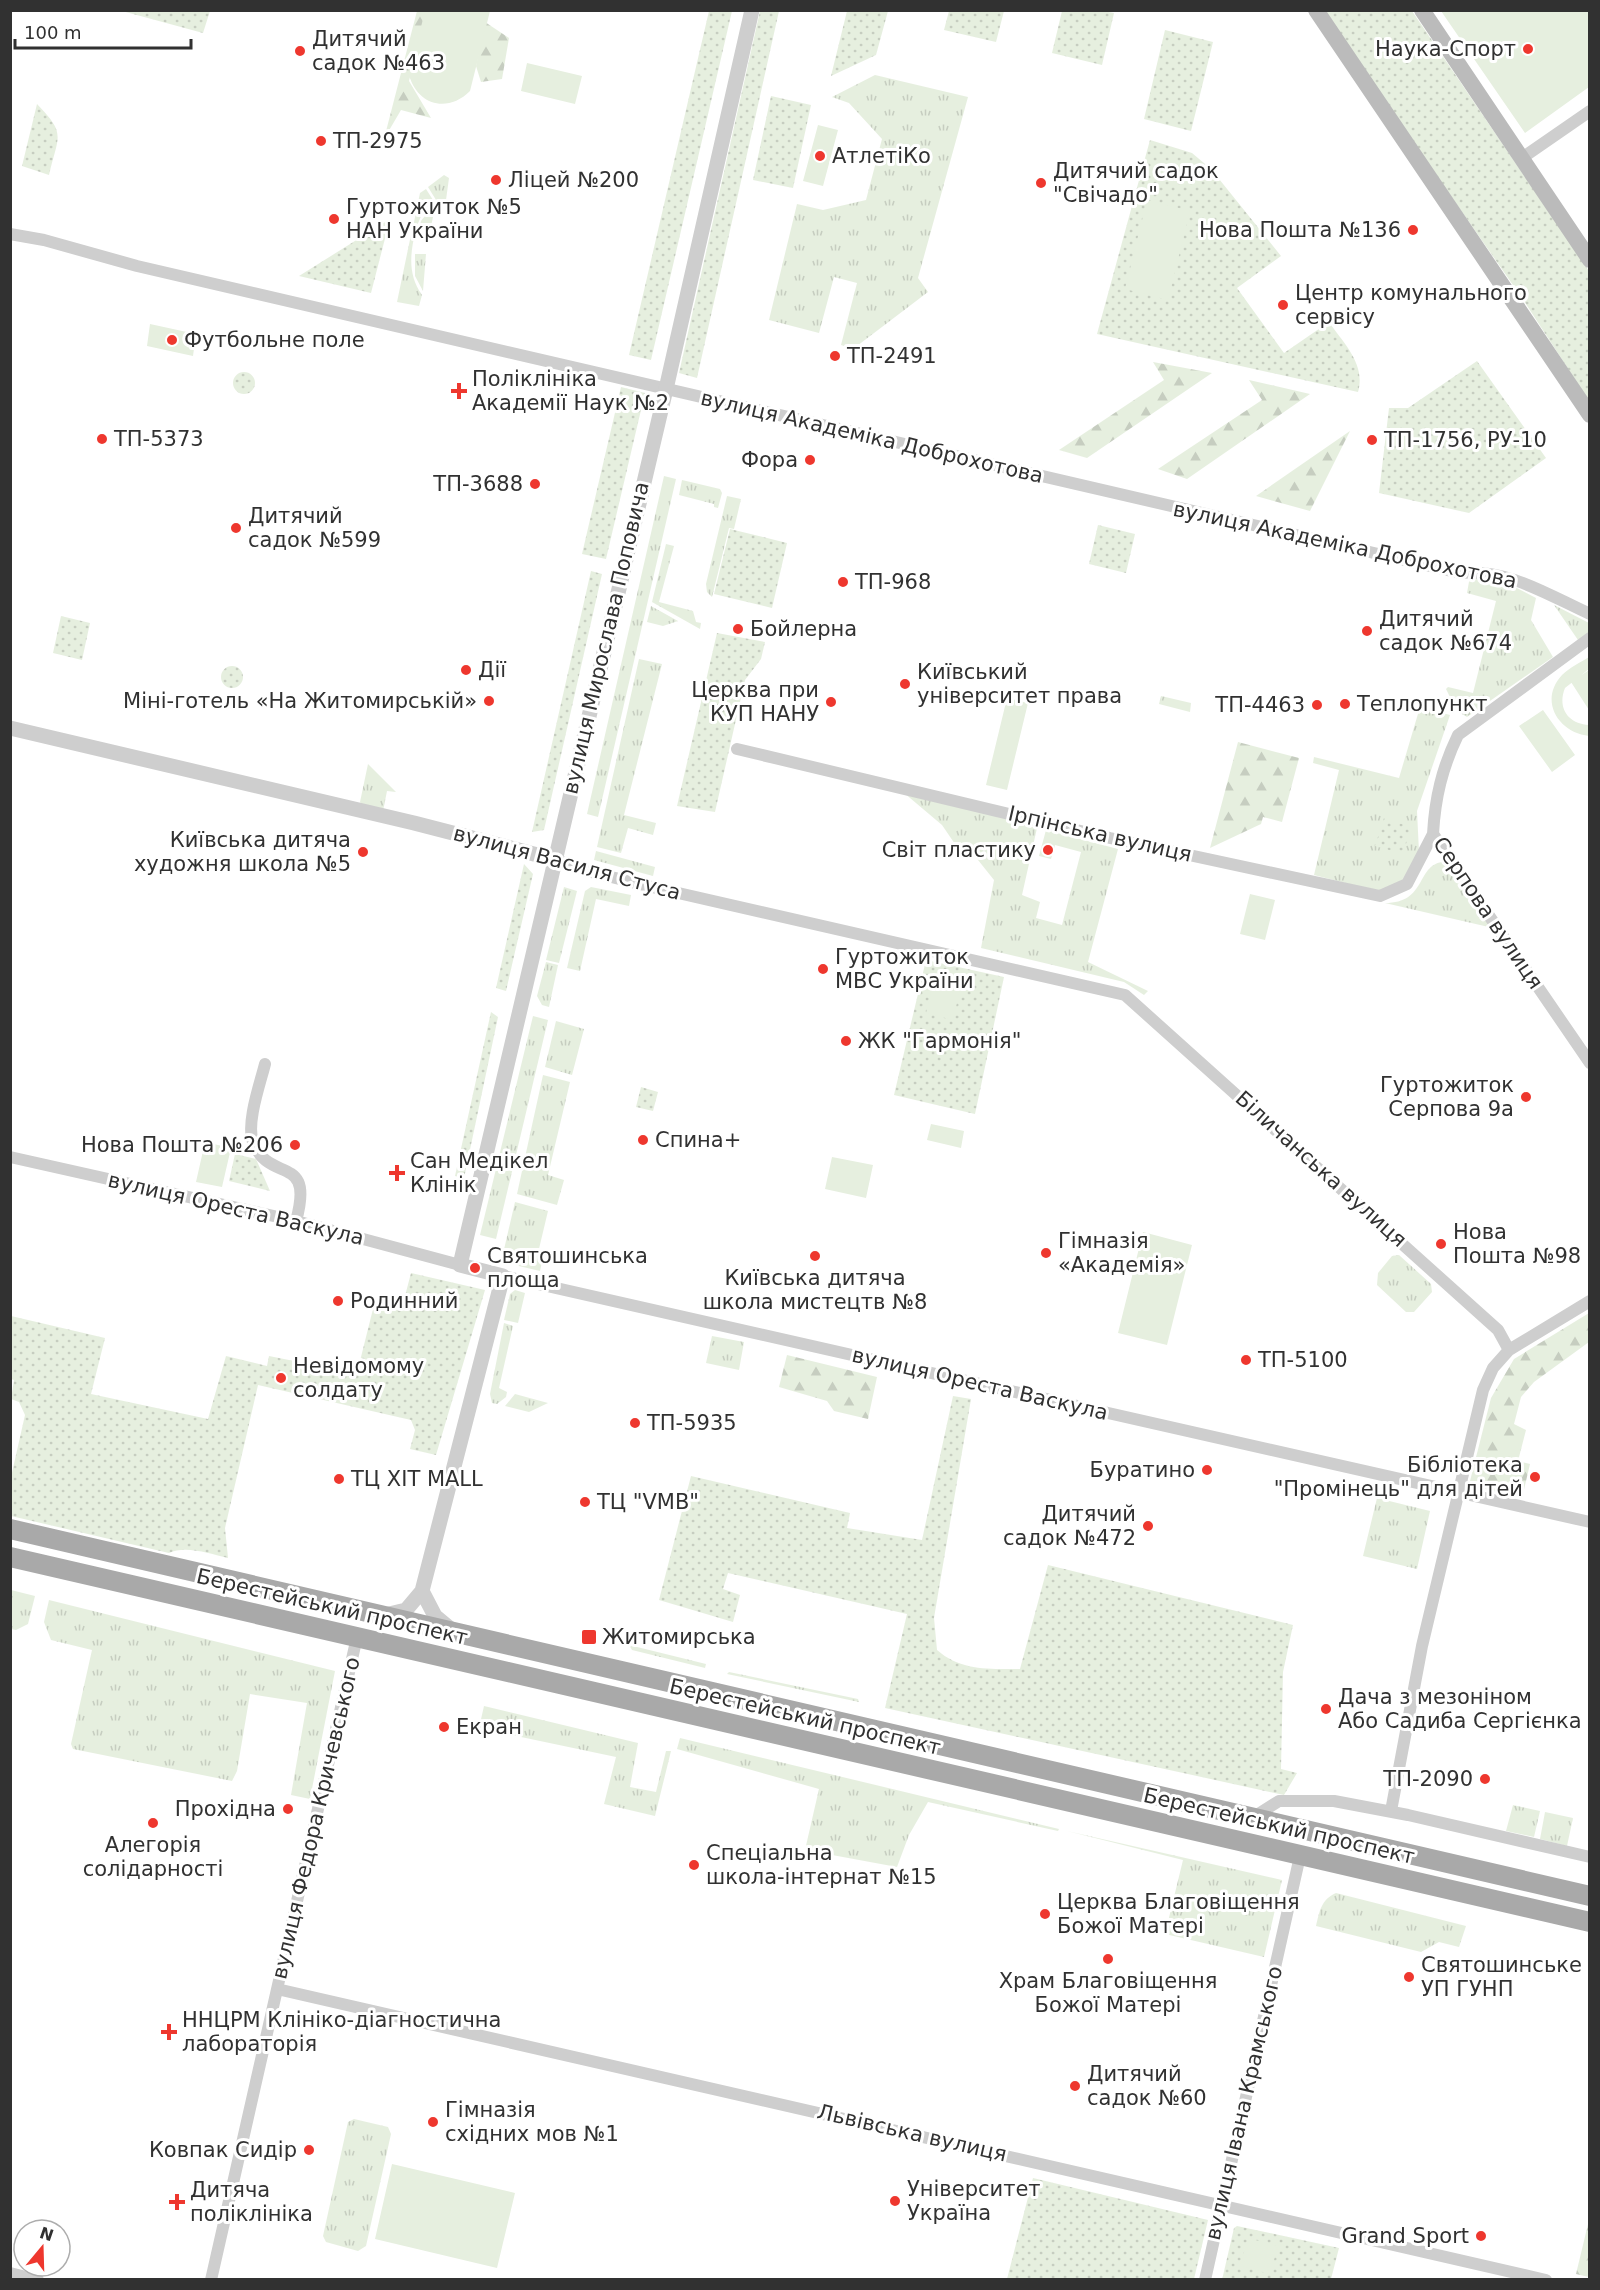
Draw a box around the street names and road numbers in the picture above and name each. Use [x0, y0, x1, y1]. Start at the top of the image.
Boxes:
street label: вулиця Академіка Доброхотова [698, 386, 1046, 488]
street label: вулиця Мирослава Поповича [558, 480, 654, 796]
street label: вулиця Академіка Доброхотова [1171, 497, 1519, 593]
street label: Ірпінська вулиця [1006, 801, 1194, 867]
street label: вулиця Василя Стуса [451, 821, 683, 905]
street label: Серпова вулиця [1428, 832, 1548, 994]
street label: Біличанська вулиця [1231, 1086, 1411, 1252]
street label: вулиця Ореста Васкула [106, 1168, 366, 1250]
street label: вулиця Ореста Васкула [850, 1343, 1110, 1425]
street label: Берестейський проспект [194, 1564, 470, 1650]
street label: вулиця Федора Кричевського [267, 1655, 365, 1981]
street label: Берестейський проспект [667, 1674, 943, 1760]
street label: Берестейський проспект [1141, 1783, 1417, 1869]
street label: вулиця Івана Крамського [1201, 1964, 1287, 2242]
street label: Львівська вулиця [815, 2100, 1009, 2166]

